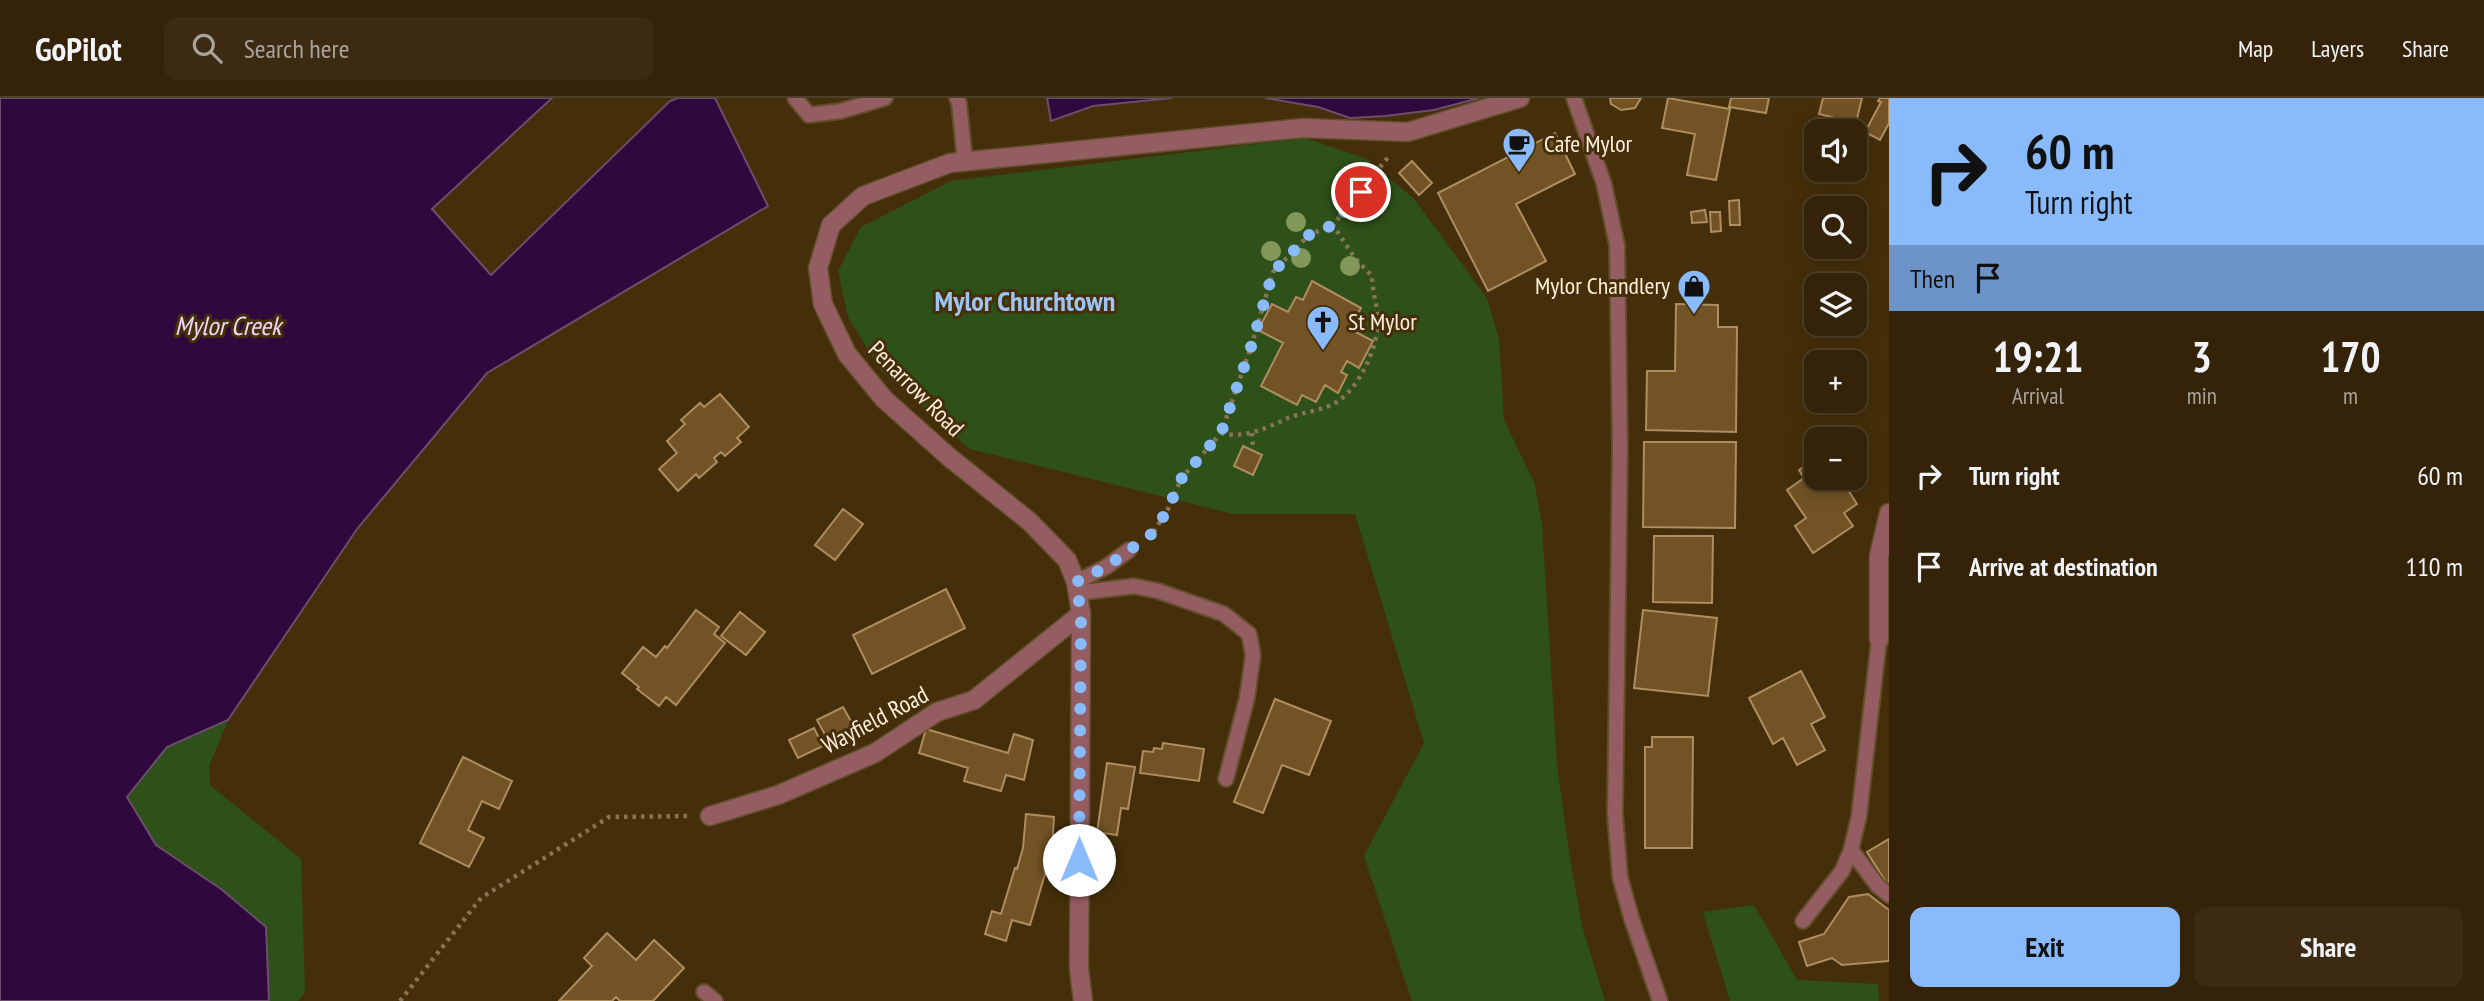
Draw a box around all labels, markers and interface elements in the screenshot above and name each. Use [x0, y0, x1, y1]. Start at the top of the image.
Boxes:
search box [164, 17, 654, 80]
text: GoPilot [35, 27, 122, 70]
icon: search [188, 29, 226, 67]
text: Search here [244, 32, 349, 65]
text: Map [2238, 33, 2273, 64]
text: Layers [2311, 33, 2364, 64]
text: Share [2402, 33, 2449, 64]
map controls [1804, 119, 1867, 490]
button: sound [1804, 119, 1867, 182]
text: 60 m [2025, 119, 2114, 183]
cafe icon: Cafe Mylor [1500, 125, 1538, 174]
icon: right [1910, 126, 2001, 217]
place label: Cafe Mylor [1544, 128, 1633, 159]
pin [1331, 162, 1391, 222]
icon: arrive [1342, 173, 1380, 211]
text: Turn right [2025, 181, 2133, 223]
button: search [1804, 196, 1867, 259]
icon: arrive [1969, 259, 2007, 297]
text: Then [1910, 262, 1955, 295]
shop icon: Mylor Chandlery [1675, 267, 1713, 316]
place label: Mylor Chandlery [1535, 270, 1670, 301]
button: layers [1804, 273, 1867, 336]
district label: Mylor Churchtown [935, 282, 1115, 319]
church icon: St Mylor [1304, 303, 1342, 352]
place label: St Mylor [1348, 306, 1417, 337]
water label: Mylor Creek [175, 309, 284, 342]
text: 19:21 [1992, 329, 2083, 384]
text: 3 [2192, 329, 2212, 384]
text: 170 [2320, 329, 2381, 384]
street label: Penarrow Road [862, 334, 971, 443]
button: + [1804, 350, 1867, 413]
text: Arrival [2012, 381, 2064, 410]
text: min [2187, 381, 2217, 410]
text: m [2343, 381, 2358, 410]
button: − [1804, 427, 1867, 490]
icon: right [1910, 457, 1948, 495]
text: Turn right [1969, 459, 2060, 492]
text: 60 m [2417, 459, 2463, 492]
icon: arrive [1910, 548, 1948, 586]
text: Arrive at destination [1969, 550, 2158, 583]
text: 110 m [2405, 550, 2463, 583]
street label: Wayfield Road [816, 679, 933, 761]
position arrow [1042, 823, 1116, 897]
button: Exit [1910, 907, 2180, 987]
button: Share [2194, 907, 2463, 987]

